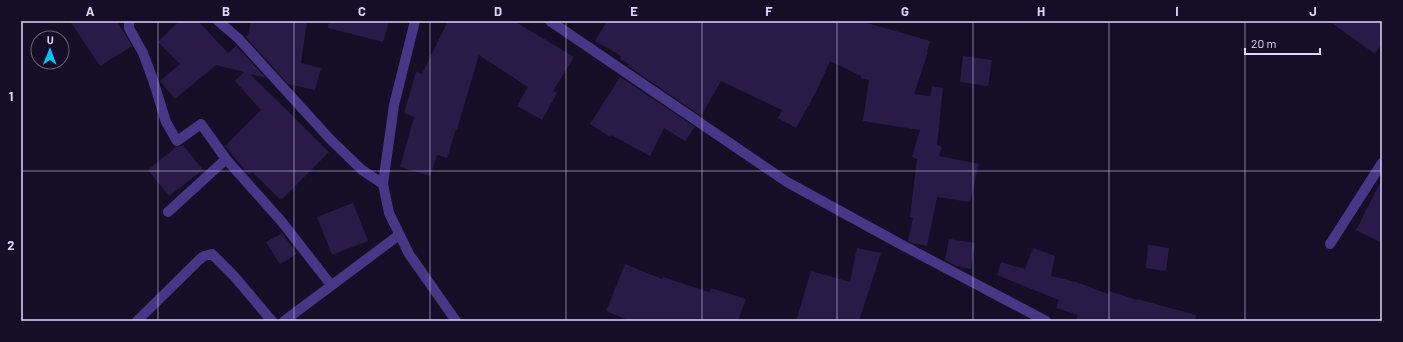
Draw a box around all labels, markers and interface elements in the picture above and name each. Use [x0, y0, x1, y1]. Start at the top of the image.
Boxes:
text: A [86, 3, 95, 19]
text: B [222, 3, 230, 19]
text: C [358, 3, 366, 19]
text: D [494, 3, 502, 19]
text: E [630, 3, 638, 19]
text: F [765, 3, 773, 19]
text: G [901, 3, 909, 19]
text: H [1037, 3, 1045, 19]
text: I [1175, 3, 1179, 19]
text: J [1309, 3, 1317, 19]
north arrow [30, 30, 70, 70]
scale bar [1245, 30, 1320, 56]
text: U [47, 33, 54, 46]
text: 20 m [1251, 36, 1277, 50]
text: 1 [9, 88, 13, 104]
text: 2 [7, 237, 15, 253]

